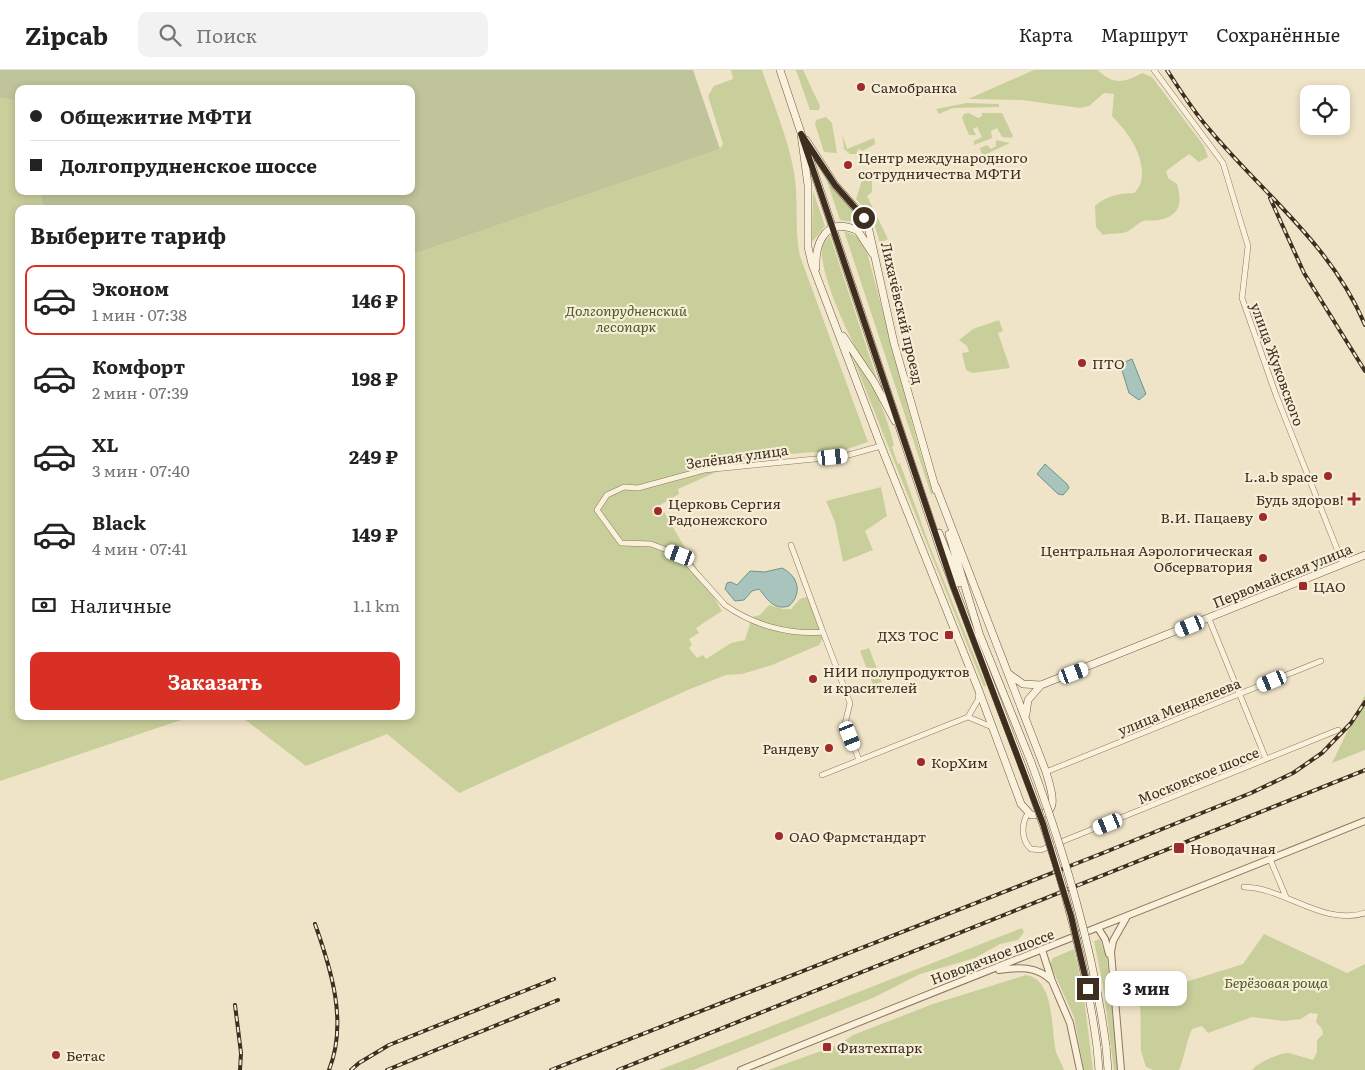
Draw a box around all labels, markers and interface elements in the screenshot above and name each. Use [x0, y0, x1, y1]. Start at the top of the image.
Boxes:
search box [138, 12, 488, 57]
text: Zipcab [25, 17, 108, 52]
icon: search [156, 21, 184, 49]
text: Поиск [196, 21, 257, 49]
text: Карта [1019, 21, 1073, 48]
text: Маршрут [1101, 21, 1188, 48]
text: Сохранённые [1216, 21, 1340, 48]
place label: Самобранка [871, 77, 957, 97]
marker: Самобранка [855, 81, 867, 93]
map controls [1300, 85, 1350, 135]
button: locate [1300, 85, 1350, 135]
text: Общежитие МФТИ [60, 102, 252, 130]
place label: Центр международного сотрудничества МФТИ [858, 147, 1028, 183]
text: Долгопрудненское шоссе [60, 151, 317, 179]
marker: Центр международного сотрудничества МФТИ [842, 159, 854, 171]
route start [853, 207, 875, 229]
text: Выберите тариф [30, 218, 226, 251]
street label: Лихачёвский проезд [877, 240, 929, 386]
text: Эконом [92, 274, 169, 302]
icon: car [32, 278, 77, 323]
text: 146 ₽ [352, 286, 398, 314]
street label: улица Жуковского [1246, 299, 1310, 429]
park label: Долгопрудненский лесопарк [565, 300, 688, 336]
text: 1 мин · 07:38 [92, 302, 187, 326]
text: Комфорт [92, 352, 185, 380]
place label: ПТО [1092, 353, 1125, 373]
icon: car [32, 356, 77, 401]
marker: ПТО [1076, 357, 1088, 369]
text: 198 ₽ [352, 364, 398, 392]
text: 2 мин · 07:39 [92, 380, 188, 404]
text: XL [92, 430, 119, 458]
icon: car [32, 434, 77, 479]
street label: Зелёная улица [685, 439, 790, 473]
text: 249 ₽ [349, 442, 398, 470]
car [817, 448, 848, 466]
text: 3 мин · 07:40 [92, 458, 190, 482]
place label: L.a.b space [1244, 466, 1318, 486]
marker: L.a.b space [1322, 470, 1334, 482]
place label: Будь здоров! [1256, 489, 1344, 509]
place label: Церковь Сергия Радонежского [668, 493, 781, 529]
marker: Будь здоров! [1348, 493, 1360, 505]
marker: Церковь Сергия Радонежского [652, 505, 664, 517]
place label: В.И. Пацаеву [1161, 507, 1254, 527]
text: Black [92, 508, 146, 536]
marker: В.И. Пацаеву [1257, 511, 1269, 523]
icon: car [32, 512, 77, 557]
text: 149 ₽ [352, 520, 398, 548]
text: 4 мин · 07:41 [92, 536, 187, 560]
street label: Первомайская улица [1209, 538, 1355, 612]
place label: Центральная Аэрологическая Обсерватория [1040, 540, 1253, 576]
car [663, 543, 696, 567]
marker: Центральная Аэрологическая Обсерватория [1257, 552, 1269, 564]
place label: ЦАО [1313, 576, 1346, 596]
marker: ЦАО [1297, 580, 1309, 592]
icon: cash [30, 591, 58, 619]
text: Наличные [70, 591, 171, 619]
text: 1.1 km [353, 593, 400, 617]
car [1173, 613, 1206, 639]
place label: ДХЗ ТОС [878, 625, 939, 645]
marker: ДХЗ ТОС [943, 629, 955, 641]
button: Заказать [30, 652, 400, 710]
place label: НИИ полупродуктов и красителей [823, 661, 970, 697]
car [1057, 661, 1090, 685]
car [1255, 668, 1288, 694]
street label: улица Менделеева [1115, 672, 1244, 740]
marker: НИИ полупродуктов и красителей [807, 673, 819, 685]
car [837, 719, 862, 753]
place label: Рандеву [762, 738, 820, 758]
street label: Московское шоссе [1134, 741, 1262, 809]
marker: Рандеву [823, 742, 835, 754]
place label: КорХим [931, 752, 988, 772]
marker: КорХим [915, 756, 927, 768]
car [1091, 811, 1124, 837]
place label: ОАО Фармстандарт [789, 826, 926, 846]
marker: ОАО Фармстандарт [773, 830, 785, 842]
place label: Новодачная [1190, 838, 1276, 858]
marker: Новодачная [1172, 841, 1186, 855]
street label: Новодачное шоссе [927, 923, 1057, 989]
callout: 3 мин [1106, 972, 1188, 1006]
park label: Берёзовая роща [1224, 972, 1328, 992]
text: 3 мин [1122, 976, 1170, 1000]
route end [1077, 978, 1099, 1000]
place label: Физтехпарк [837, 1037, 923, 1057]
marker: Физтехпарк [821, 1041, 833, 1053]
place label: Бетас [66, 1045, 105, 1065]
marker: Бетас [50, 1049, 62, 1061]

